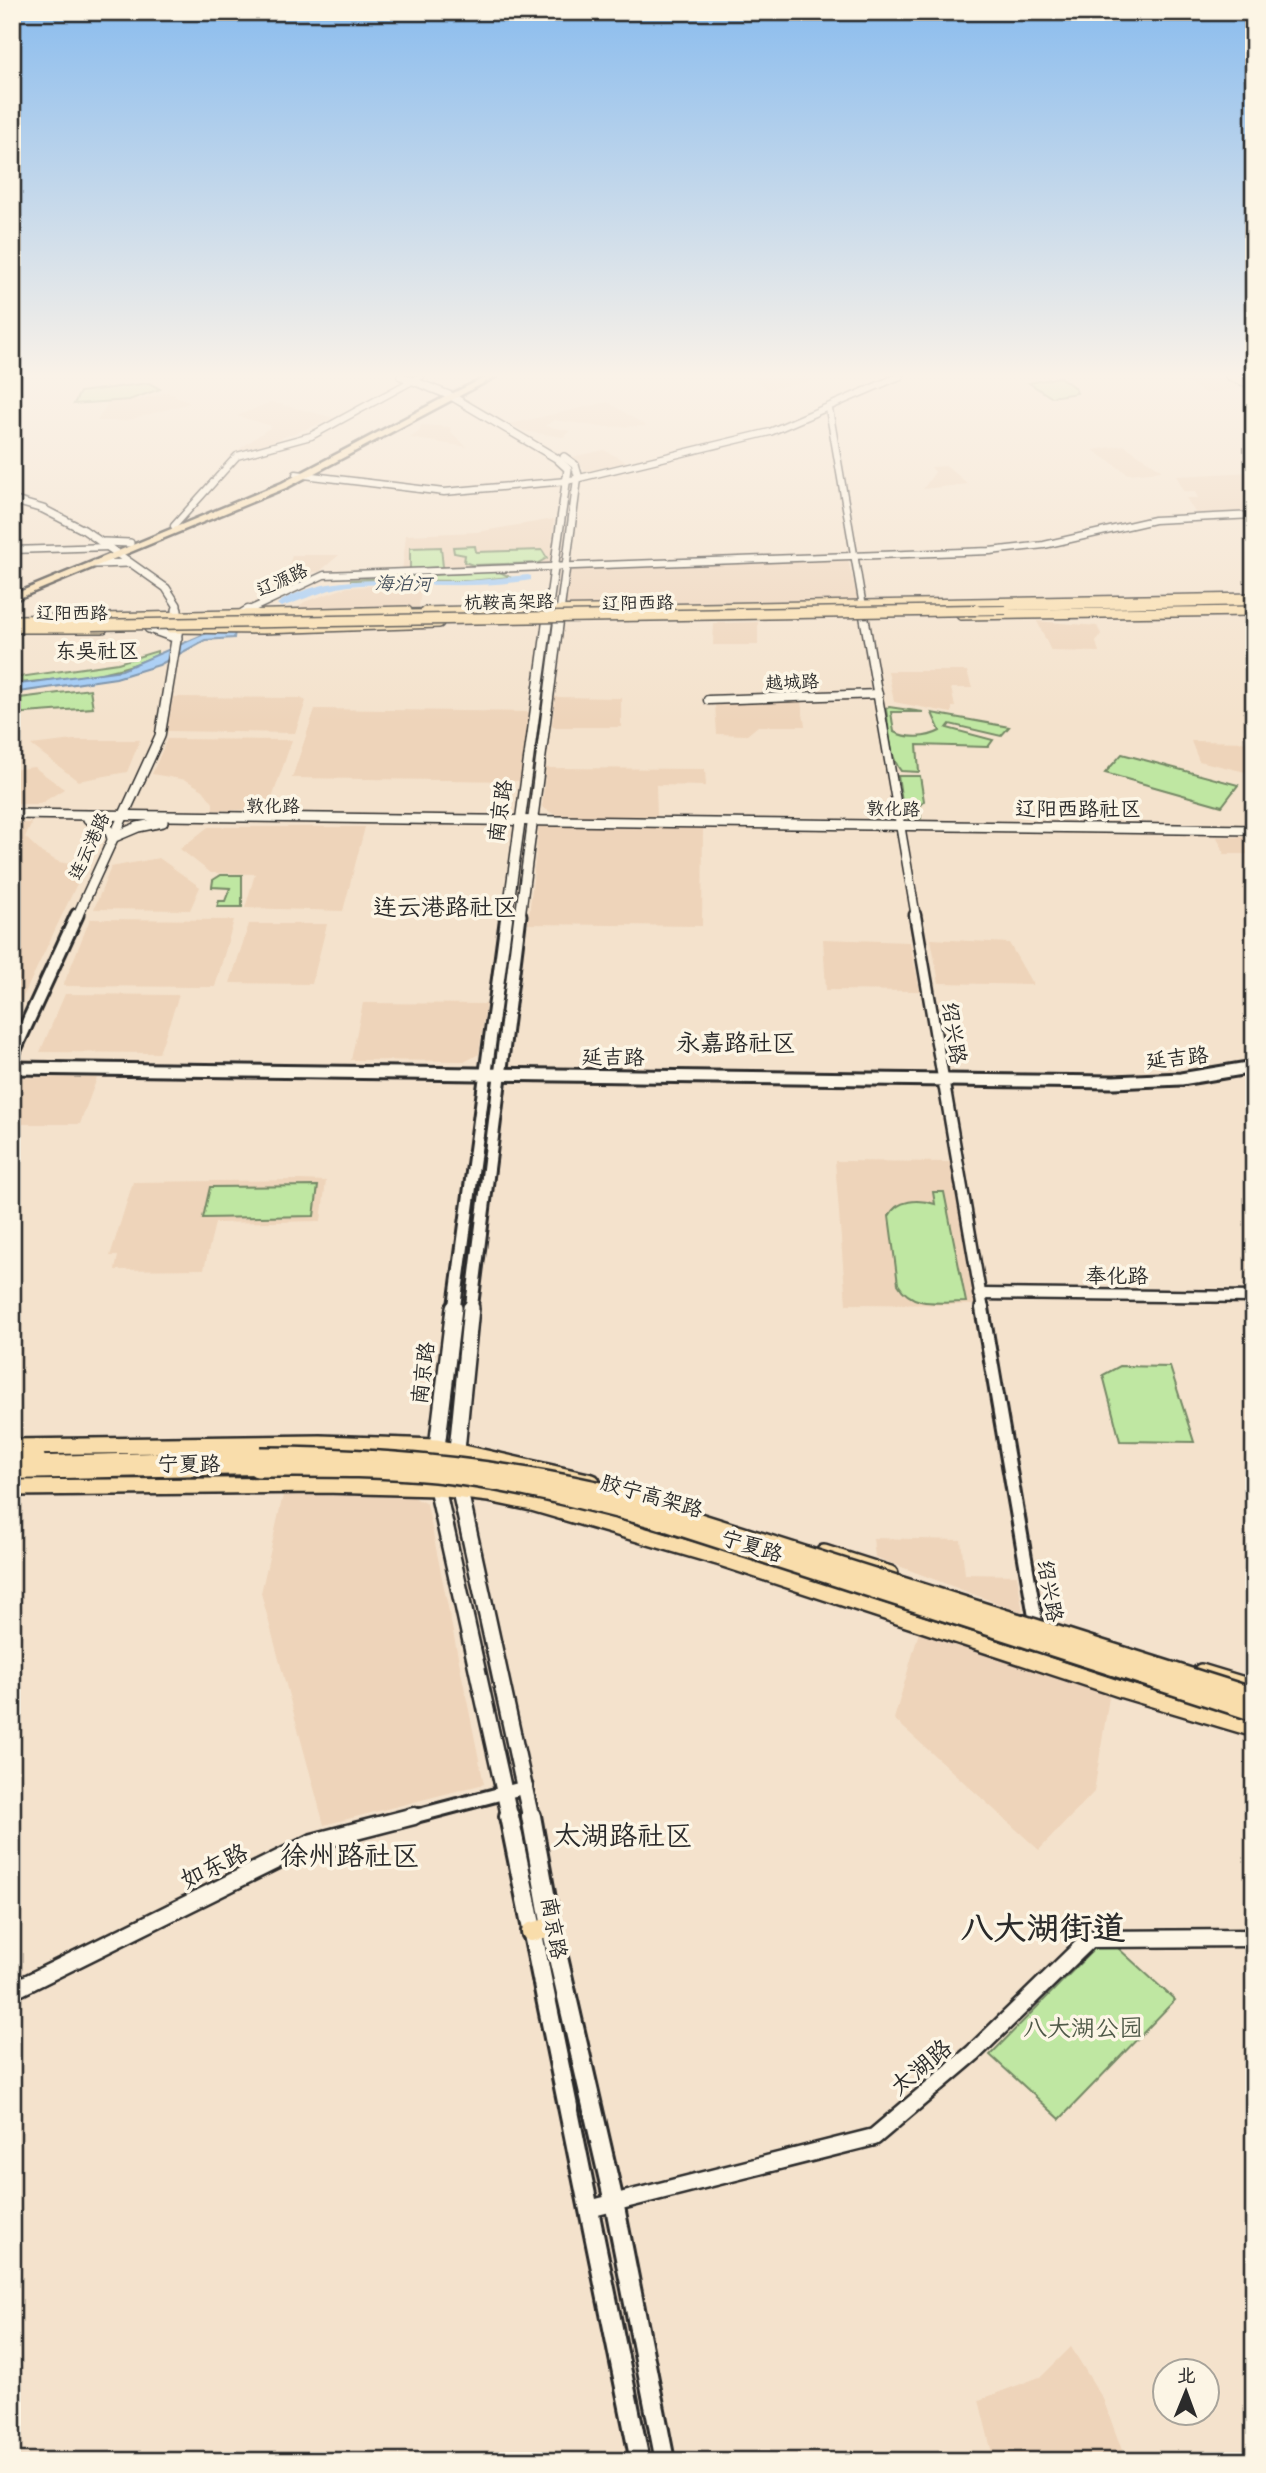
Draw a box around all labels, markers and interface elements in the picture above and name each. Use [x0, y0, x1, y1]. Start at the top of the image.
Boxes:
street label: 辽源路 [253, 559, 312, 602]
water label: 海泊河 [374, 572, 435, 597]
street label: 杭鞍高架路 [464, 590, 554, 615]
street label: 辽阳西路 [602, 591, 674, 616]
street label: 辽阳西路 [36, 602, 108, 625]
district label: 东吴社区 [55, 638, 139, 665]
street label: 越城路 [765, 670, 819, 695]
street label: 南京路 [483, 778, 518, 844]
street label: 敦化路 [246, 795, 300, 818]
district label: 辽阳西路社区 [1015, 796, 1141, 823]
street label: 敦化路 [866, 798, 920, 821]
street label: 连云港路 [64, 809, 115, 884]
district label: 连云港路社区 [373, 893, 517, 922]
street label: 绍兴路 [935, 1000, 972, 1066]
district label: 永嘉路社区 [676, 1029, 796, 1058]
street label: 延吉路 [1144, 1042, 1210, 1075]
street label: 延吉路 [581, 1043, 645, 1072]
street label: 奉化路 [1086, 1263, 1149, 1290]
street label: 南京路 [406, 1340, 441, 1406]
street label: 宁夏路 [158, 1451, 221, 1478]
street label: 胶宁高架路 [598, 1469, 706, 1524]
street label: 宁夏路 [718, 1524, 786, 1569]
street label: 绍兴路 [1031, 1558, 1068, 1624]
district label: 太湖路社区 [553, 1819, 693, 1854]
street label: 如东路 [176, 1838, 253, 1895]
district label: 徐州路社区 [280, 1839, 420, 1874]
street label: 南京路 [535, 1895, 572, 1961]
district label: 八大湖街道 [961, 1908, 1126, 1949]
park label: 八大湖公园 [1023, 2014, 1143, 2043]
street label: 太湖路 [884, 2033, 958, 2102]
north arrow [1150, 2358, 1220, 2428]
text: 北 [1177, 2364, 1196, 2388]

